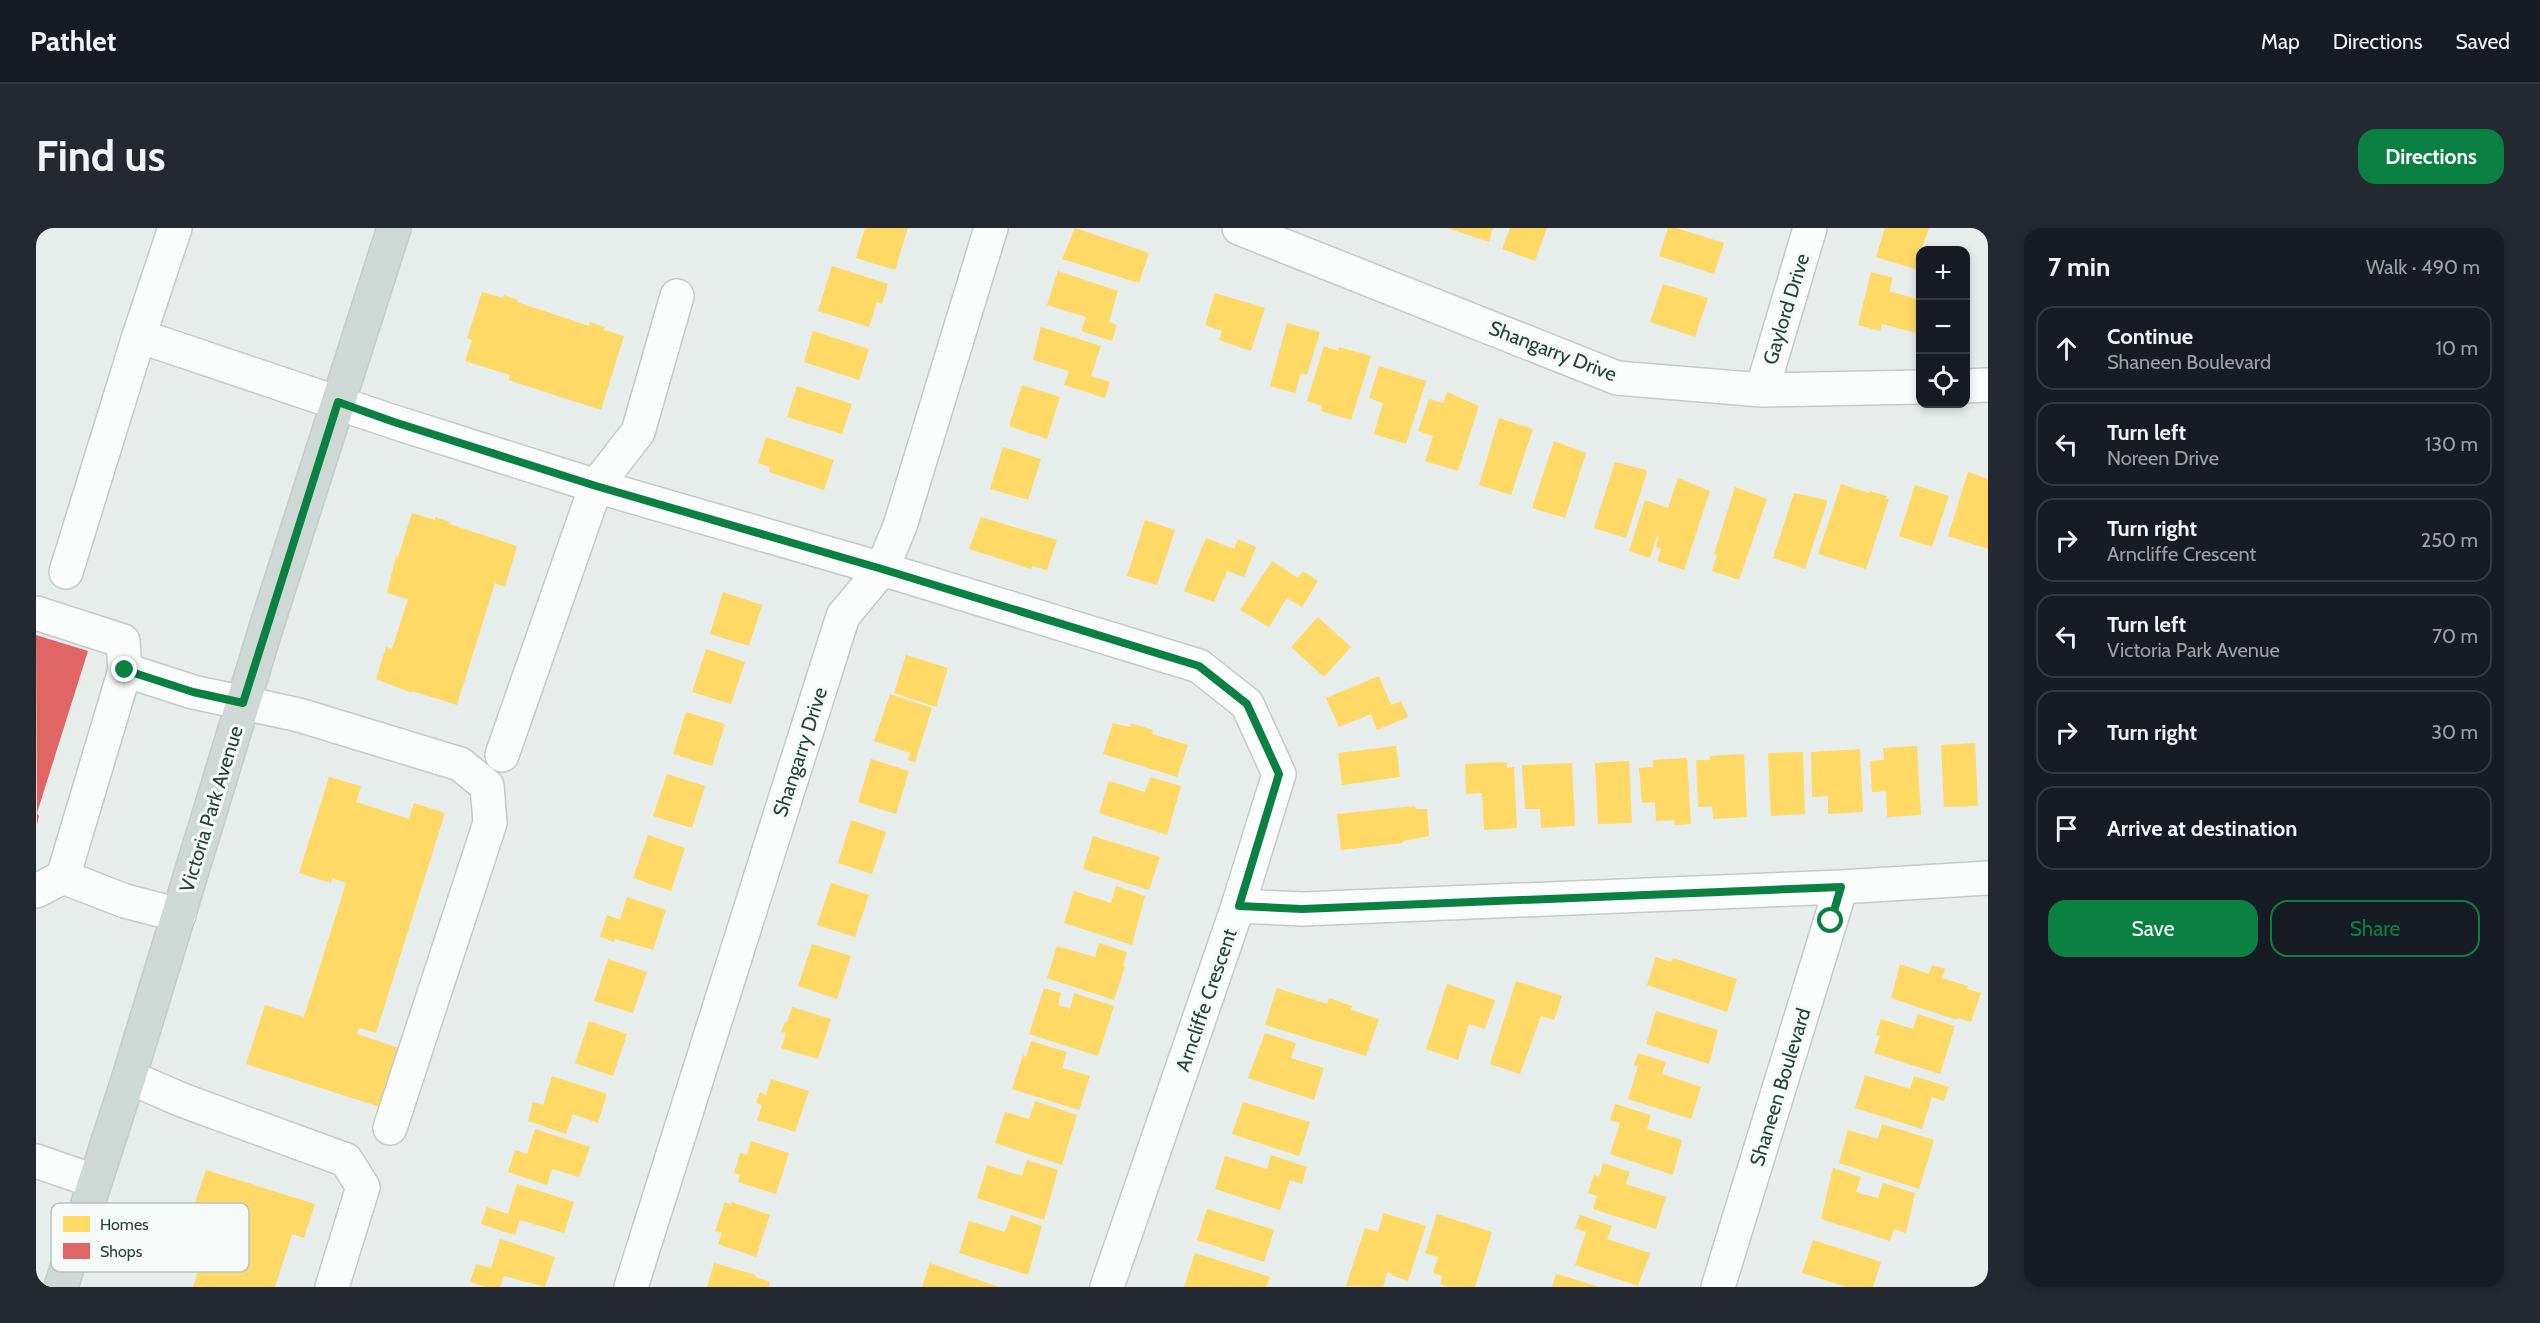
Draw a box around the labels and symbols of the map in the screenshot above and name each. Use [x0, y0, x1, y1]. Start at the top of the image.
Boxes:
street label: Gaylord Drive [1758, 251, 1814, 367]
street label: Shangarry Drive [1486, 316, 1620, 386]
route end [111, 656, 137, 682]
street label: Shangarry Drive [768, 684, 832, 820]
street label: Victoria Park Avenue [174, 723, 248, 895]
route start [1817, 907, 1843, 933]
street label: Arncliffe Crescent [1170, 925, 1242, 1075]
street label: Shaneen Boulevard [1745, 1005, 1815, 1169]
legend [51, 1203, 249, 1272]
text: Homes [100, 1215, 149, 1234]
text: Shops [100, 1242, 143, 1261]

